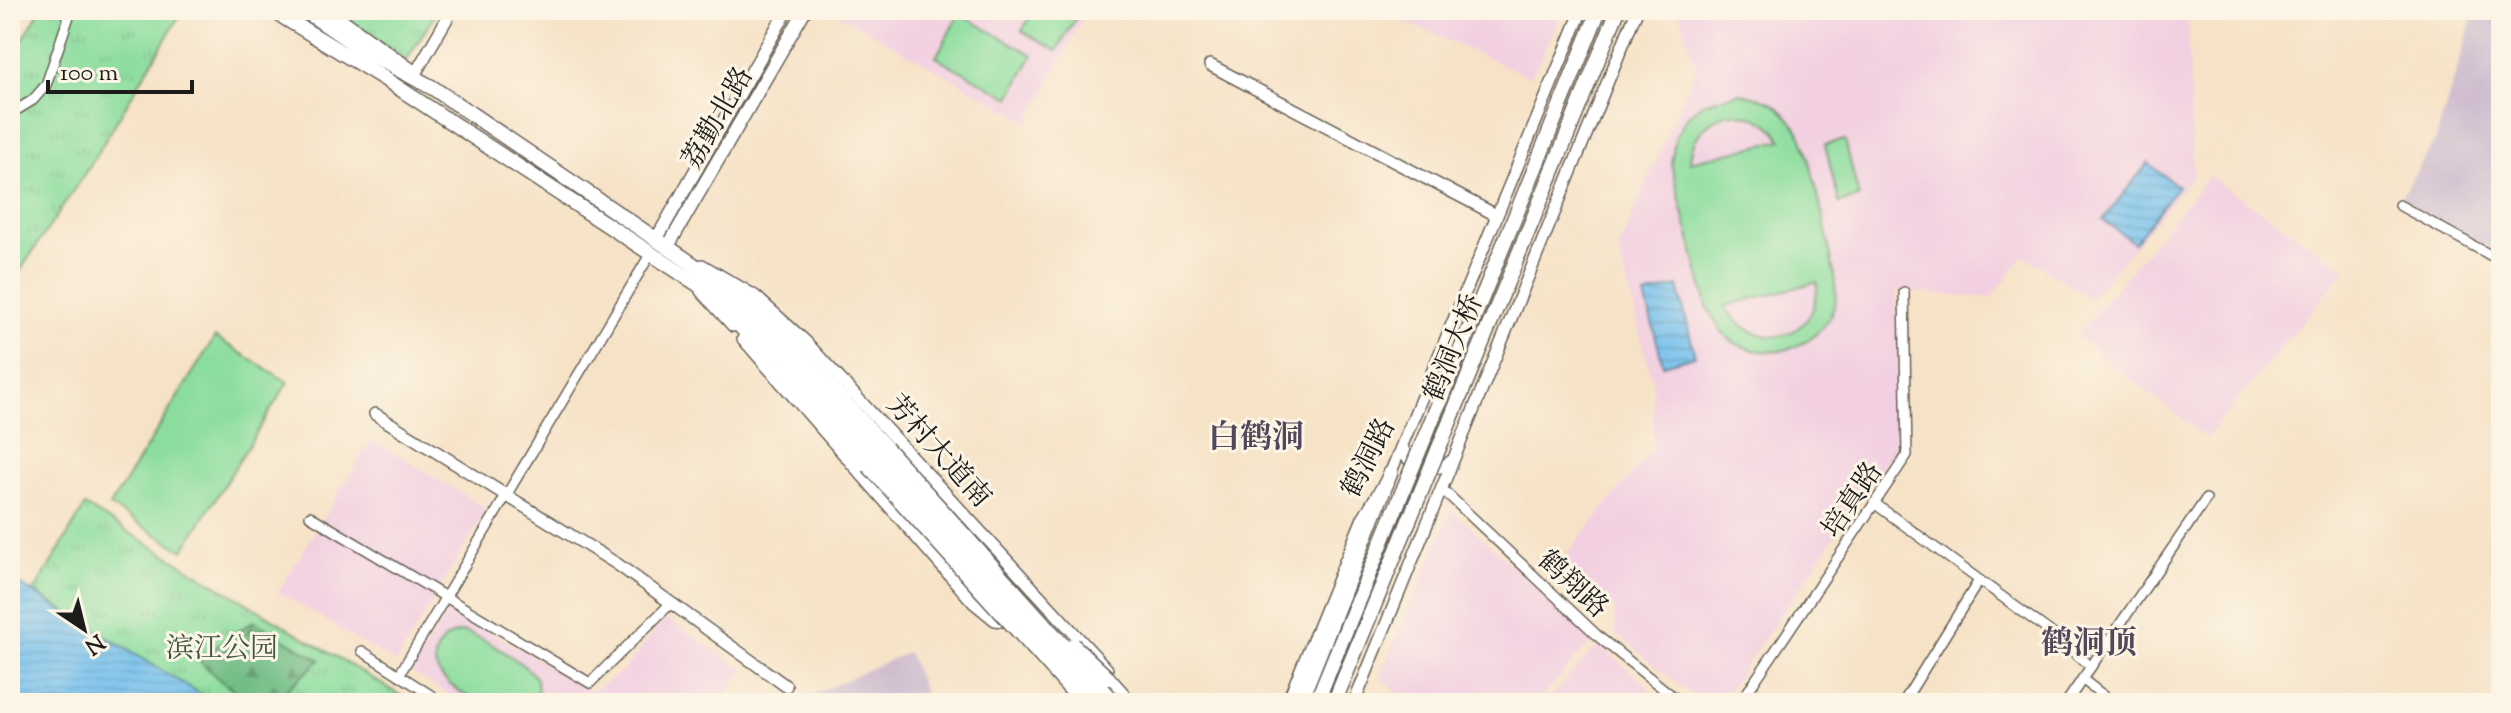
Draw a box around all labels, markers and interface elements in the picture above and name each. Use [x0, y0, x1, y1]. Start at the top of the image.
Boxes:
scale bar [48, 44, 192, 94]
text: 100 m [60, 57, 118, 91]
street label: 荔勤北路 [673, 60, 764, 177]
street label: 鹤洞大桥 [1415, 289, 1494, 408]
street label: 芳村大道南 [876, 387, 999, 517]
street label: 鹤洞路 [1333, 412, 1407, 505]
district label: 白鹤洞 [1208, 416, 1304, 462]
street label: 培真路 [1813, 455, 1894, 547]
street label: 鹤翔路 [1528, 542, 1616, 628]
north arrow [44, 589, 124, 669]
district label: 鹤洞顶 [2041, 622, 2137, 668]
text: N [77, 625, 110, 661]
park label: 滨江公园 [166, 630, 278, 670]

